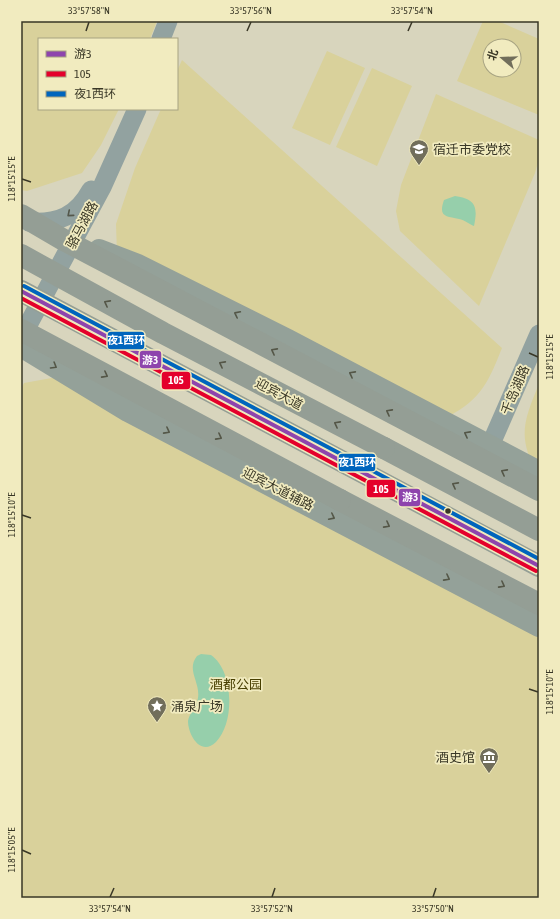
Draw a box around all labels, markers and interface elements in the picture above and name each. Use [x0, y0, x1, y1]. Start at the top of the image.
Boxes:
text: 33°57'58"N [68, 5, 110, 16]
text: 33°57'56"N [230, 5, 272, 16]
text: 33°57'54"N [391, 5, 433, 16]
legend [38, 38, 178, 110]
north arrow [482, 38, 522, 78]
text: 游3 [74, 47, 92, 61]
text: 北 [485, 48, 500, 62]
text: 105 [74, 67, 91, 81]
text: 夜1西环 [74, 87, 116, 101]
school or university icon: 宿迁市委党校 [408, 138, 430, 166]
place label: 宿迁市委党校 [433, 142, 511, 157]
text: 118°15'15"E [6, 156, 17, 201]
street label: 骆马湖路 [63, 199, 101, 251]
one-way arrow [68, 209, 75, 216]
one-way arrow [104, 300, 111, 308]
one-way arrow [233, 311, 241, 319]
line badge: 夜1西环 [107, 331, 145, 350]
text: 夜1西环 [107, 334, 146, 346]
text: 118°15'15"E [544, 334, 555, 379]
one-way arrow [271, 349, 278, 356]
line badge: 游3 [139, 350, 162, 369]
text: 游3 [142, 354, 158, 366]
one-way arrow [218, 361, 226, 368]
one-way arrow [50, 362, 57, 369]
street label: 千岛湖路 [498, 363, 532, 417]
one-way arrow [100, 371, 108, 378]
line badge: 105 [161, 371, 191, 390]
one-way arrow [349, 371, 356, 379]
text: 105 [168, 374, 184, 386]
street label: 迎宾大道 [253, 375, 305, 413]
one-way arrow [386, 409, 393, 417]
one-way arrow [334, 421, 341, 429]
one-way arrow [163, 426, 170, 434]
one-way arrow [215, 432, 222, 440]
one-way arrow [464, 432, 472, 439]
line badge: 夜1西环 [338, 453, 376, 472]
text: 夜1西环 [338, 456, 377, 468]
street label: 迎宾大道辅路 [240, 465, 316, 513]
one-way arrow [501, 469, 509, 477]
line badge: 105 [366, 479, 396, 498]
text: 105 [373, 483, 389, 495]
one-way arrow [452, 483, 459, 490]
line badge: 游3 [398, 488, 421, 507]
text: 游3 [402, 491, 418, 503]
text: 118°15'10"E [6, 492, 17, 537]
unlabelled marker [443, 506, 453, 516]
one-way arrow [328, 512, 335, 520]
one-way arrow [383, 520, 390, 528]
one-way arrow [443, 573, 450, 580]
one-way arrow [498, 580, 506, 588]
text: 118°15'10"E [544, 669, 555, 714]
park label: 酒都公园 [210, 677, 262, 692]
place icon: 涌泉广场 [146, 695, 168, 723]
place label: 涌泉广场 [171, 699, 223, 714]
museum icon: 酒史馆 [478, 746, 500, 774]
place label: 酒史馆 [436, 750, 475, 765]
text: 118°15'05"E [6, 827, 17, 872]
text: 33°57'54"N [89, 903, 131, 914]
text: 33°57'52"N [251, 903, 293, 914]
text: 33°57'50"N [412, 903, 454, 914]

